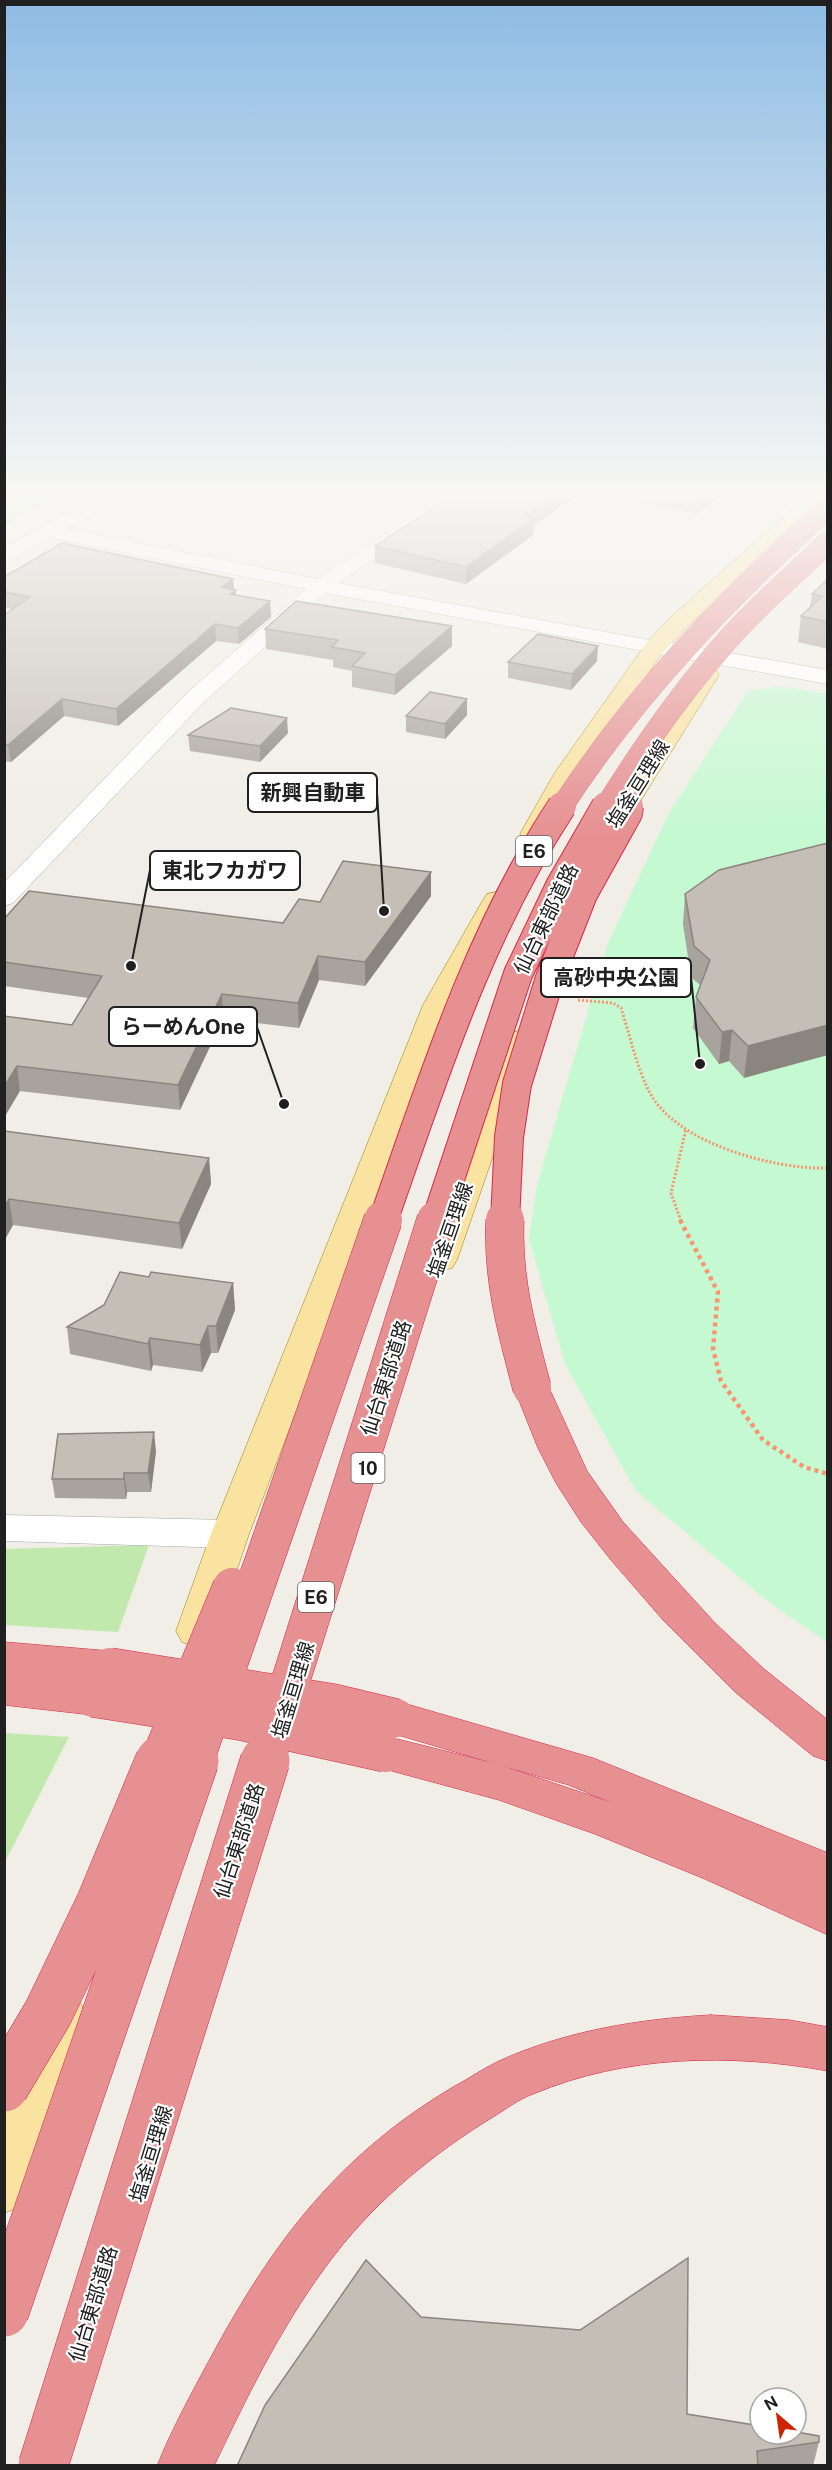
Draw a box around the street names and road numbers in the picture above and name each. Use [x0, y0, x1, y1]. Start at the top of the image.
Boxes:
street label: 塩釜亘理線 [601, 735, 675, 833]
road number: E6 [516, 836, 552, 866]
street label: 仙台東部道路 [509, 860, 583, 978]
street label: 塩釜亘理線 [422, 1179, 478, 1281]
street label: 仙台東部道路 [356, 1317, 416, 1439]
road number: 10 [352, 1453, 385, 1483]
road number: E6 [298, 1582, 334, 1612]
street label: 塩釜亘理線 [267, 1639, 319, 1741]
street label: 仙台東部道路 [209, 1780, 269, 1902]
street label: 塩釜亘理線 [125, 2103, 177, 2205]
street label: 仙台東部道路 [64, 2243, 122, 2365]

